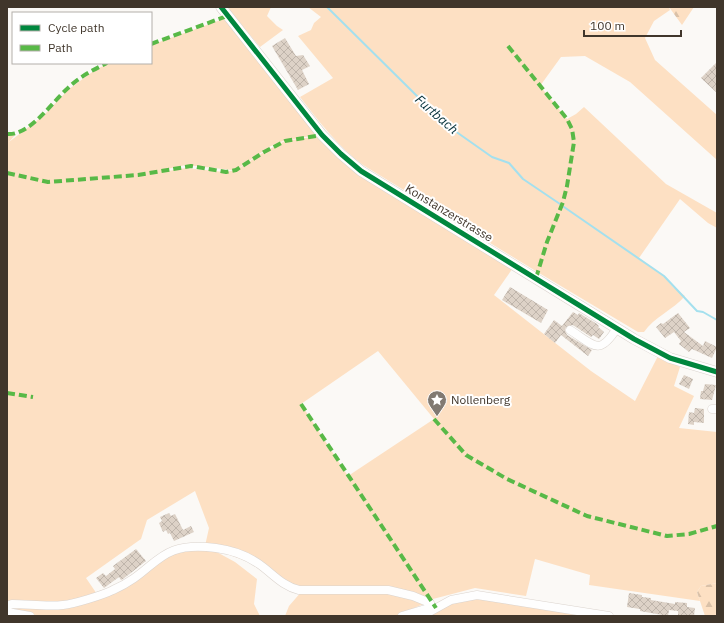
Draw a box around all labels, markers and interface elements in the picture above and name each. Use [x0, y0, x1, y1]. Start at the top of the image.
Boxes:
legend [12, 12, 152, 64]
scale bar [584, 12, 681, 38]
text: 100 m [590, 18, 625, 33]
text: Cycle path [48, 20, 105, 35]
text: Path [48, 40, 73, 55]
water label: Furtbach [412, 91, 462, 138]
street label: Konstanzerstrasse [403, 181, 496, 245]
place icon: Nollenberg [426, 389, 448, 417]
place label: Nollenberg [451, 392, 511, 407]

